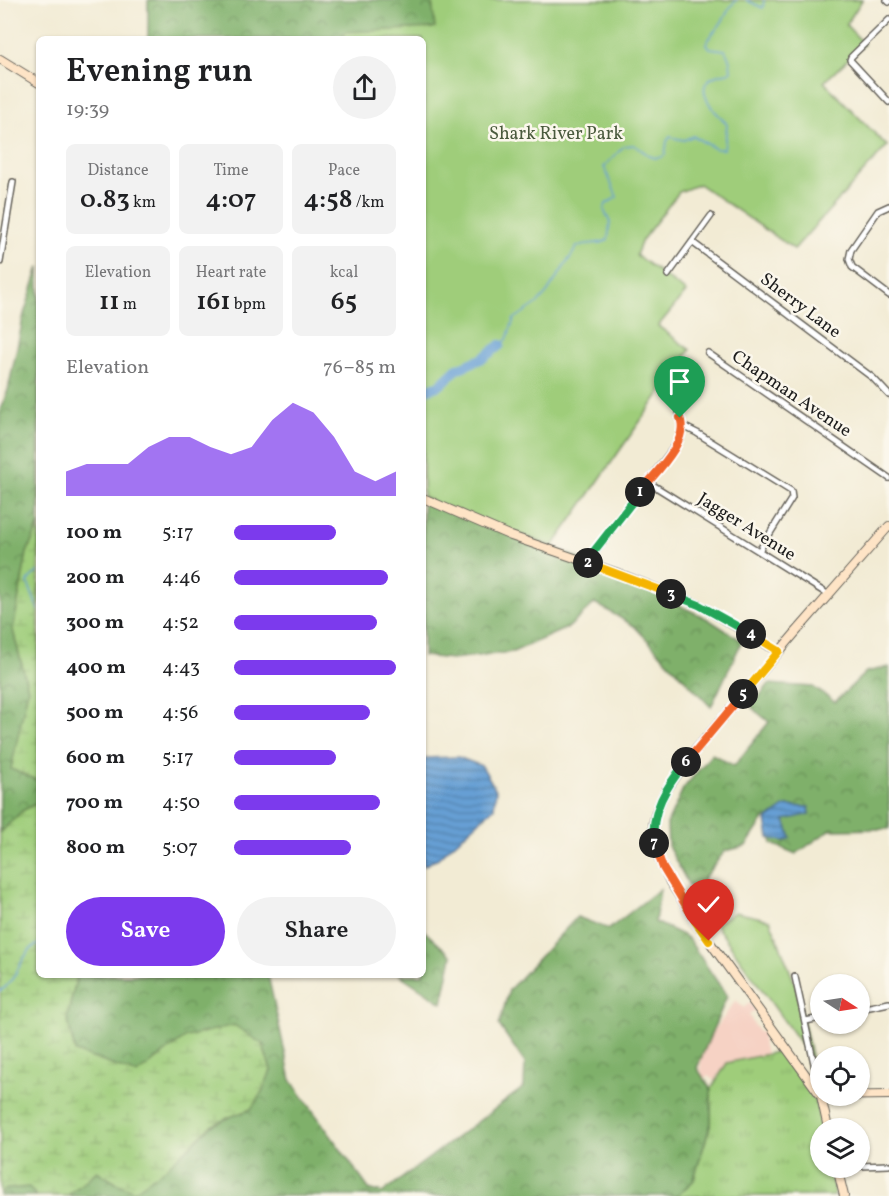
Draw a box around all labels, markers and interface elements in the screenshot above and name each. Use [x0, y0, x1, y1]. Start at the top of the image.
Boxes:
text: Evening run [66, 50, 253, 96]
button: share [333, 56, 396, 119]
text: 19:39 [66, 96, 109, 124]
park label: Shark River Park [489, 122, 623, 147]
text: Distance [87, 160, 149, 182]
text: Time [213, 160, 249, 182]
text: Pace [328, 160, 360, 182]
text: 0.83 [80, 182, 130, 218]
text: 4:07 [206, 182, 256, 218]
text: 4:58 [304, 182, 352, 218]
text: km [130, 192, 156, 214]
text: /km [352, 192, 384, 214]
text: Elevation [85, 262, 151, 284]
text: Heart rate [196, 262, 266, 284]
text: kcal [330, 262, 358, 284]
street label: Sherry Lane [754, 268, 846, 345]
text: 11 [99, 284, 120, 320]
text: 161 [196, 284, 231, 320]
text: 65 [331, 284, 357, 320]
text: m [120, 294, 137, 316]
text: bpm [231, 294, 266, 316]
street label: Chapman Avenue [726, 345, 856, 444]
text: Elevation [66, 354, 149, 382]
text: 76–85 m [323, 354, 396, 382]
pin [654, 356, 705, 418]
icon: arrive [663, 365, 696, 398]
pin: 1 [625, 477, 655, 507]
text: 1 [637, 481, 643, 503]
street label: Jagger Avenue [692, 487, 800, 568]
text: 100 m [66, 519, 122, 547]
text: 5:17 [162, 519, 194, 547]
pin: 2 [573, 548, 603, 578]
text: 2 [584, 552, 592, 574]
text: 200 m [66, 564, 124, 592]
text: 4:46 [162, 564, 201, 592]
pin: 3 [656, 579, 686, 609]
text: 3 [667, 583, 675, 605]
text: 300 m [66, 609, 124, 637]
text: 4:52 [162, 609, 199, 637]
pin: 4 [736, 619, 766, 649]
text: 4 [746, 623, 756, 645]
text: 400 m [66, 654, 126, 682]
text: 4:43 [162, 654, 200, 682]
pin: 5 [728, 679, 758, 709]
text: 5 [739, 683, 747, 705]
text: 500 m [66, 699, 124, 727]
text: 4:56 [162, 699, 198, 727]
text: 600 m [66, 744, 125, 772]
text: 5:17 [162, 744, 194, 772]
pin: 6 [671, 747, 701, 777]
text: 6 [682, 751, 690, 773]
text: 700 m [66, 789, 123, 817]
text: 4:50 [162, 789, 200, 817]
pin: 7 [639, 828, 669, 858]
text: 7 [650, 832, 658, 854]
text: 800 m [66, 834, 125, 862]
text: 5:07 [162, 834, 198, 862]
pin [683, 879, 734, 941]
icon: check [692, 888, 725, 921]
button: Save [66, 897, 225, 966]
button: Share [237, 897, 396, 966]
north arrow [810, 974, 870, 1034]
map controls [810, 974, 870, 1178]
button: locate [810, 1046, 870, 1106]
button: layers [810, 1118, 870, 1178]

